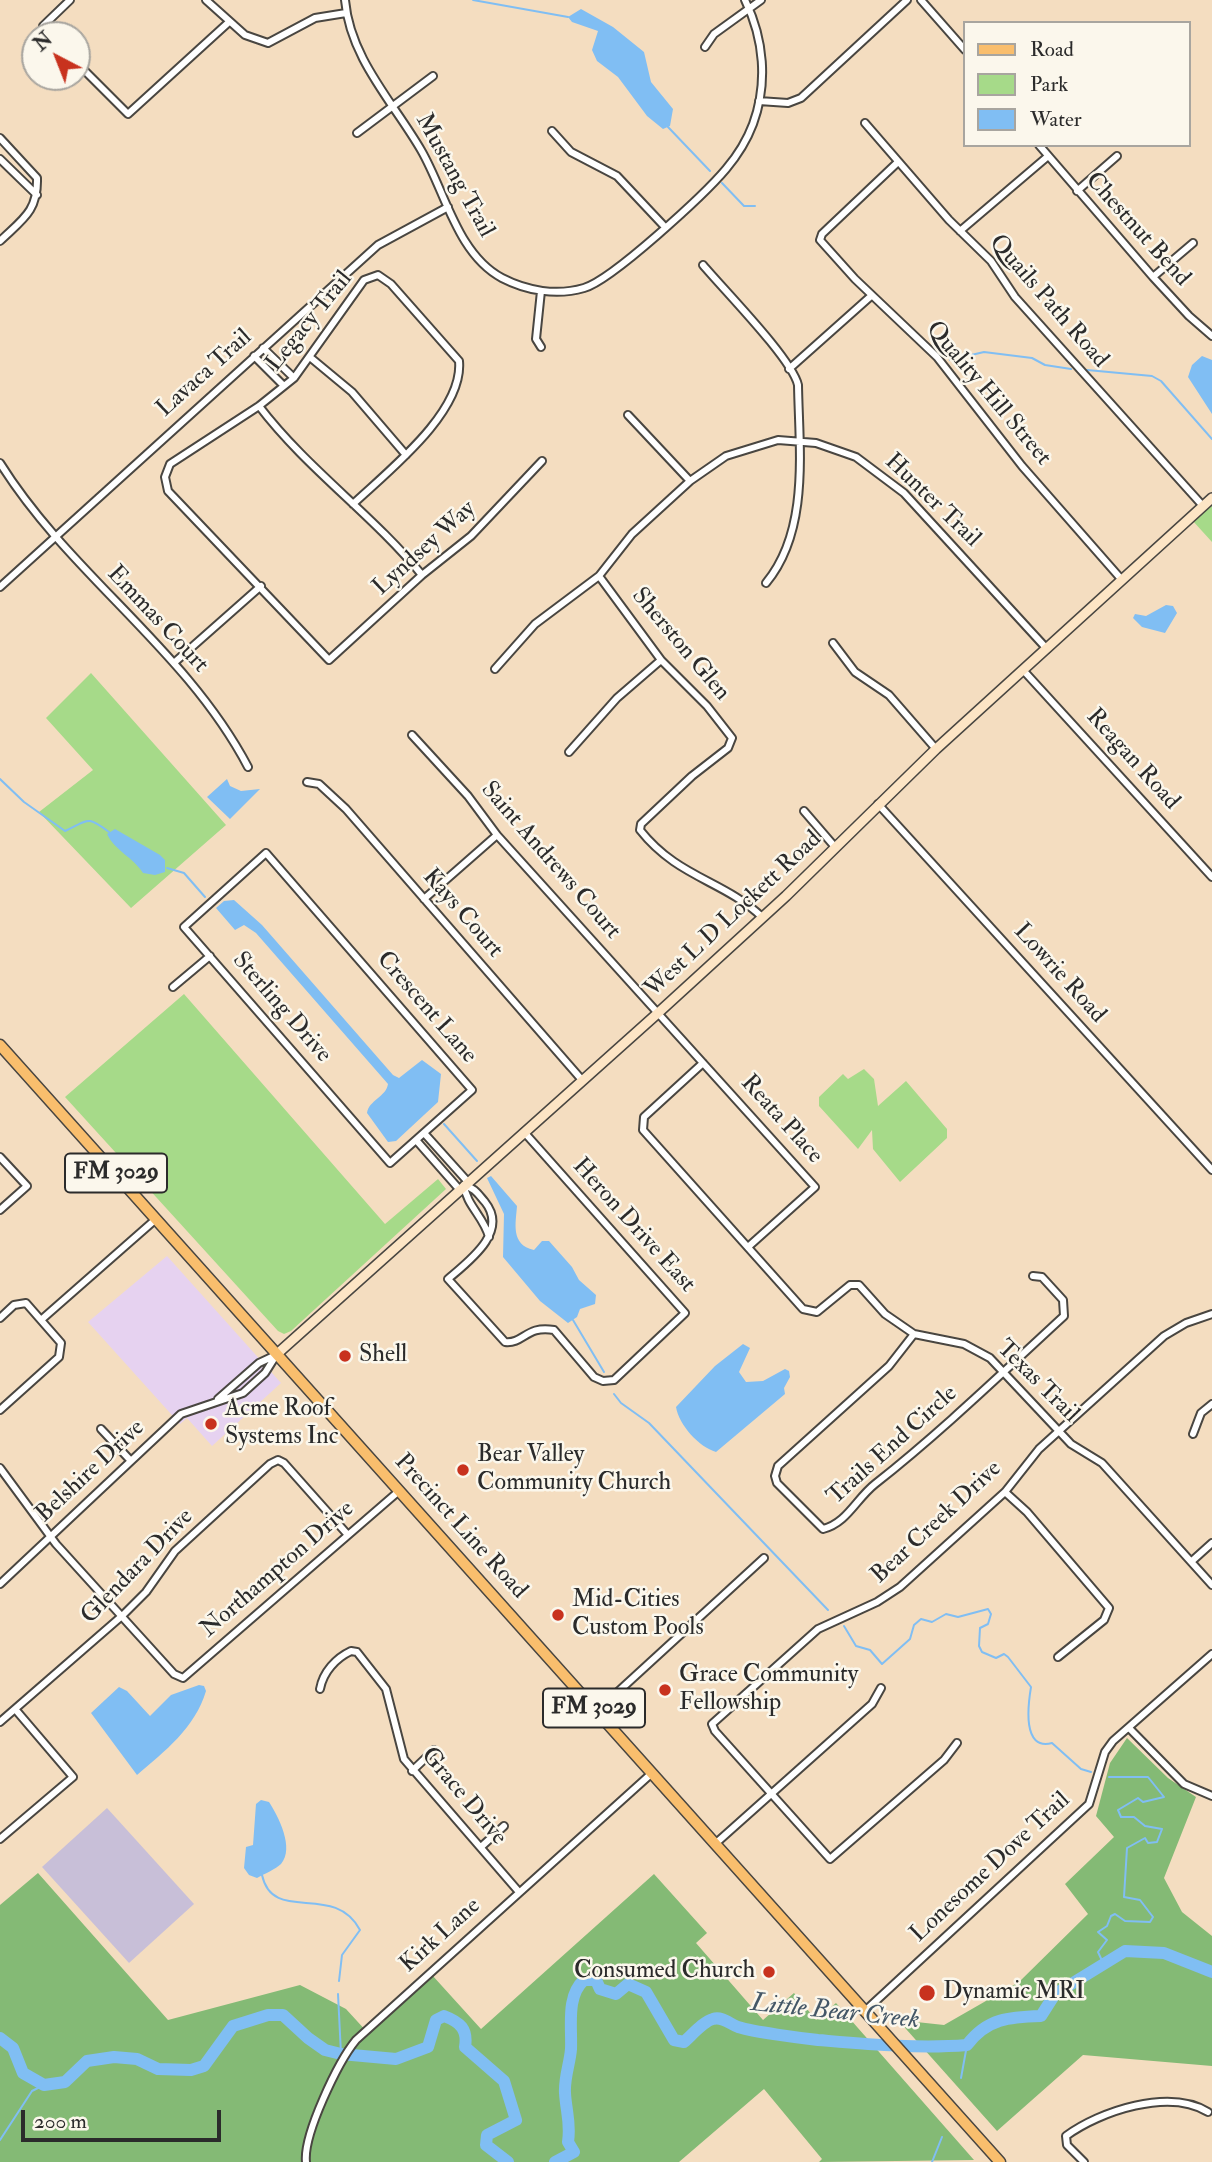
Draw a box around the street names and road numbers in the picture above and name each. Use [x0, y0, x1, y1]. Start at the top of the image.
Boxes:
street label: Mustang Trail [408, 109, 500, 243]
street label: Chestnut Bend [1078, 167, 1196, 293]
street label: Quails Path Road [982, 229, 1114, 375]
street label: Legacy Trail [261, 266, 359, 378]
street label: Quality Hill Street [919, 316, 1057, 472]
street label: Lavaca Trail [151, 324, 259, 424]
street label: Hunter Trail [878, 448, 986, 554]
street label: Lyndsey Way [368, 495, 482, 603]
street label: Emmas Court [100, 560, 214, 680]
street label: Sherston Glen [624, 583, 736, 707]
street label: Reagan Road [1079, 703, 1185, 817]
street label: Saint Andrews Court [474, 776, 626, 946]
street label: West L D Lockett Road [640, 826, 828, 1004]
street label: Kays Court [416, 864, 508, 964]
street label: Lowrie Road [1007, 918, 1111, 1030]
street label: Crescent Lane [370, 946, 482, 1070]
street label: Sterling Drive [225, 947, 337, 1069]
street label: Reata Place [734, 1070, 828, 1170]
street label: Heron Drive East [565, 1153, 701, 1299]
road number: FM 3029 [65, 1154, 167, 1192]
street label: Texas Trail [990, 1335, 1084, 1429]
street label: Trails End Circle [822, 1380, 964, 1512]
street label: Belshire Drive [31, 1414, 151, 1530]
street label: Precinct Line Road [387, 1449, 533, 1605]
street label: Bear Creek Drive [866, 1455, 1008, 1591]
street label: Northampton Drive [195, 1496, 361, 1644]
street label: Glendara Drive [76, 1503, 200, 1631]
road number: FM 3029 [543, 1688, 645, 1728]
street label: Grace Drive [414, 1742, 512, 1852]
street label: Lonesome Dove Trail [905, 1787, 1077, 1949]
street label: Kirk Lane [395, 1892, 487, 1980]

